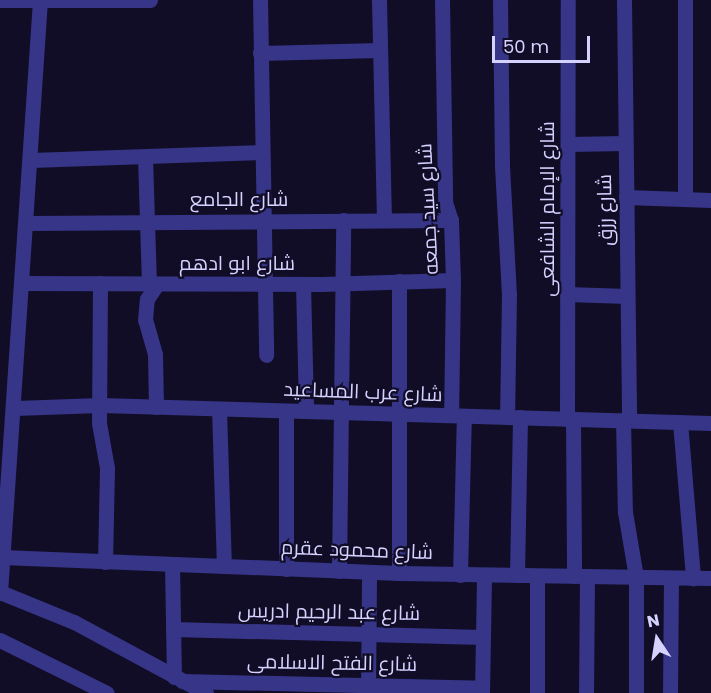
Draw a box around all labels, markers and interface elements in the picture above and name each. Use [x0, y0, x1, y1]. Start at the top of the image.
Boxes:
scale bar [495, 24, 592, 62]
text: 50 m [503, 34, 549, 59]
street label: شارع الإمام الشافعى [535, 121, 559, 297]
street label: شارع سيد جمعه [413, 143, 443, 275]
street label: شارع رزق [592, 174, 618, 246]
street label: شارع الجامع [190, 187, 288, 211]
street label: شارع ابو ادهم [179, 251, 295, 275]
street label: شارع عرب المساعيد [283, 377, 443, 407]
street label: شارع محمود عقرم [281, 535, 433, 565]
street label: شارع عبد الرحيم ادريس [238, 598, 420, 626]
text: N [645, 608, 661, 633]
north arrow [627, 609, 687, 669]
street label: شارع الفتح الاسلامى [247, 650, 417, 676]

